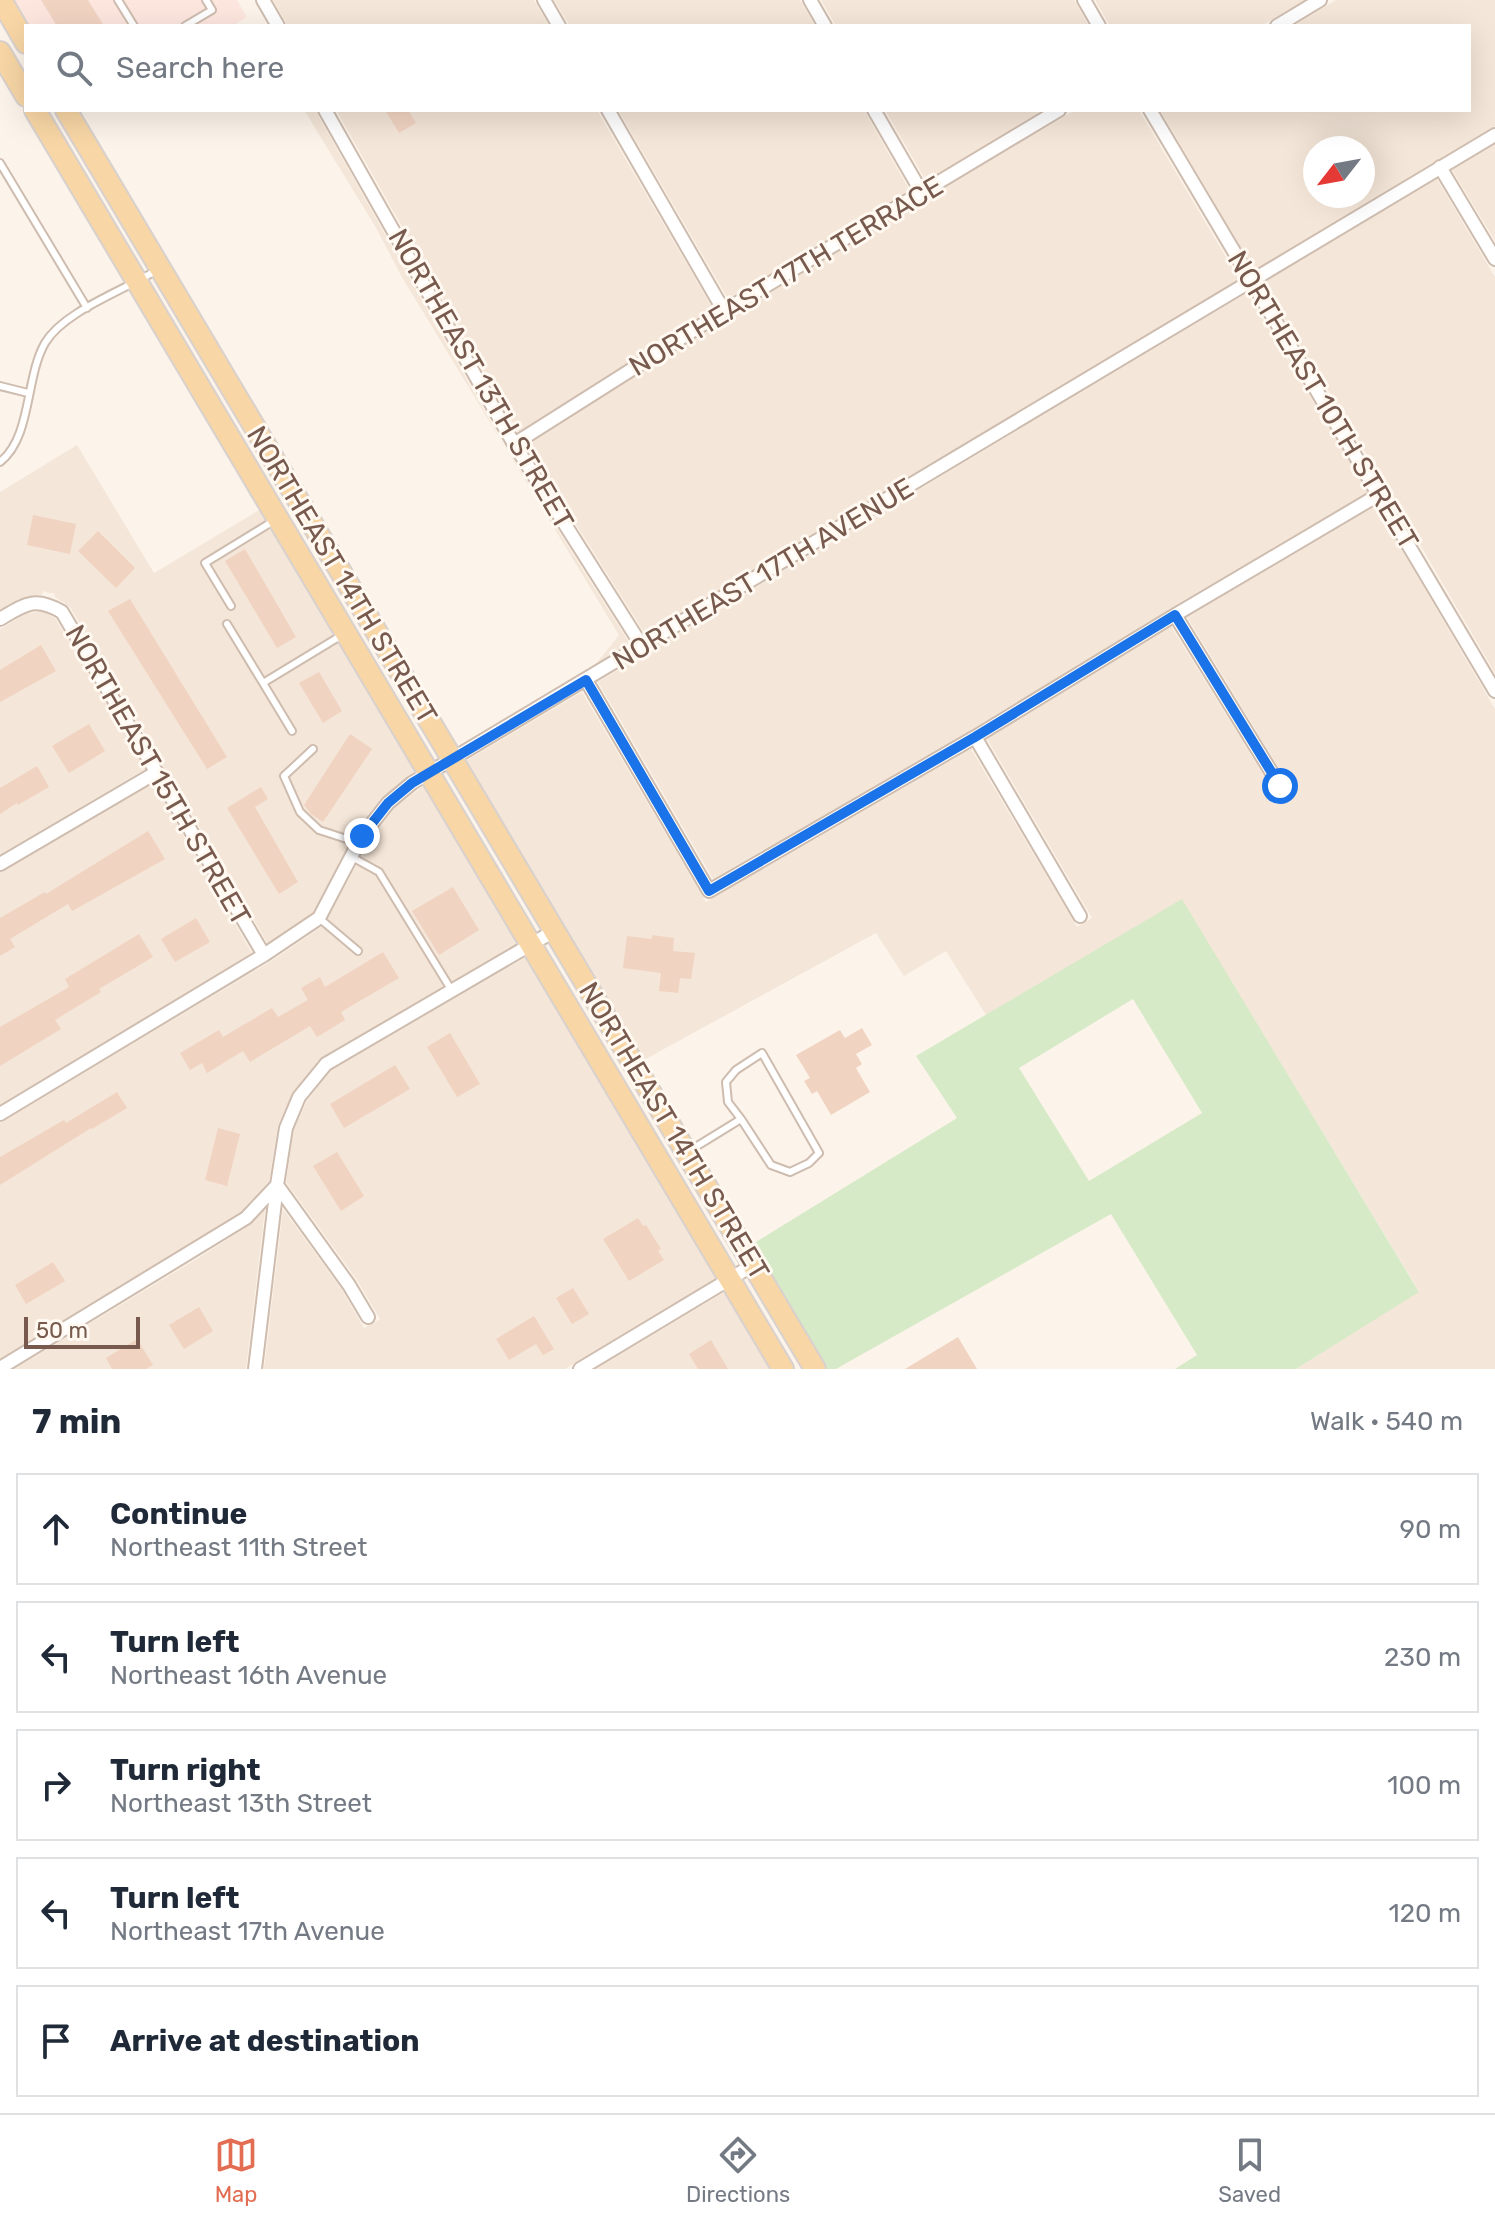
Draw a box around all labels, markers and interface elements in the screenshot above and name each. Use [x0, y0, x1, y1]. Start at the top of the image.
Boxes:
search box [24, 24, 1471, 112]
icon: search [52, 46, 96, 90]
text: Search here [116, 50, 284, 86]
north arrow [1303, 136, 1375, 208]
street label: NORTHEAST 17TH TERRACE [623, 169, 949, 383]
street label: NORTHEAST 13TH STREET [381, 223, 581, 535]
street label: NORTHEAST 10TH STREET [1221, 245, 1425, 555]
street label: NORTHEAST 14TH STREET [240, 420, 444, 730]
street label: NORTHEAST 17TH AVENUE [607, 471, 919, 677]
street label: NORTHEAST 15TH STREET [58, 619, 258, 931]
route start [1262, 768, 1298, 804]
route end [344, 818, 380, 854]
street label: NORTHEAST 14TH STREET [572, 976, 776, 1286]
scale bar [24, 1313, 140, 1349]
text: 50 m [36, 1317, 88, 1344]
text: 7 min [32, 1401, 121, 1442]
text: Walk · 540 m [1310, 1406, 1463, 1437]
text: Continue [110, 1496, 247, 1532]
icon: ahead [34, 1507, 78, 1551]
text: 90 m [1400, 1514, 1461, 1545]
text: Northeast 11th Street [110, 1532, 367, 1563]
text: Turn left [110, 1624, 240, 1660]
icon: left [34, 1635, 78, 1679]
text: 230 m [1384, 1642, 1461, 1673]
text: Northeast 16th Avenue [110, 1660, 387, 1691]
text: Turn right [110, 1752, 261, 1788]
icon: right [34, 1763, 78, 1807]
text: 100 m [1387, 1770, 1461, 1801]
text: Northeast 13th Street [110, 1788, 372, 1819]
text: Turn left [110, 1880, 240, 1916]
icon: left [34, 1891, 78, 1935]
text: 120 m [1389, 1898, 1461, 1929]
text: Northeast 17th Avenue [110, 1916, 385, 1947]
icon: arrive [34, 2019, 78, 2063]
text: Arrive at destination [110, 2023, 420, 2059]
tab: Map [214, 2133, 258, 2208]
tab: Directions [686, 2133, 790, 2208]
tab: Saved [1218, 2133, 1281, 2208]

